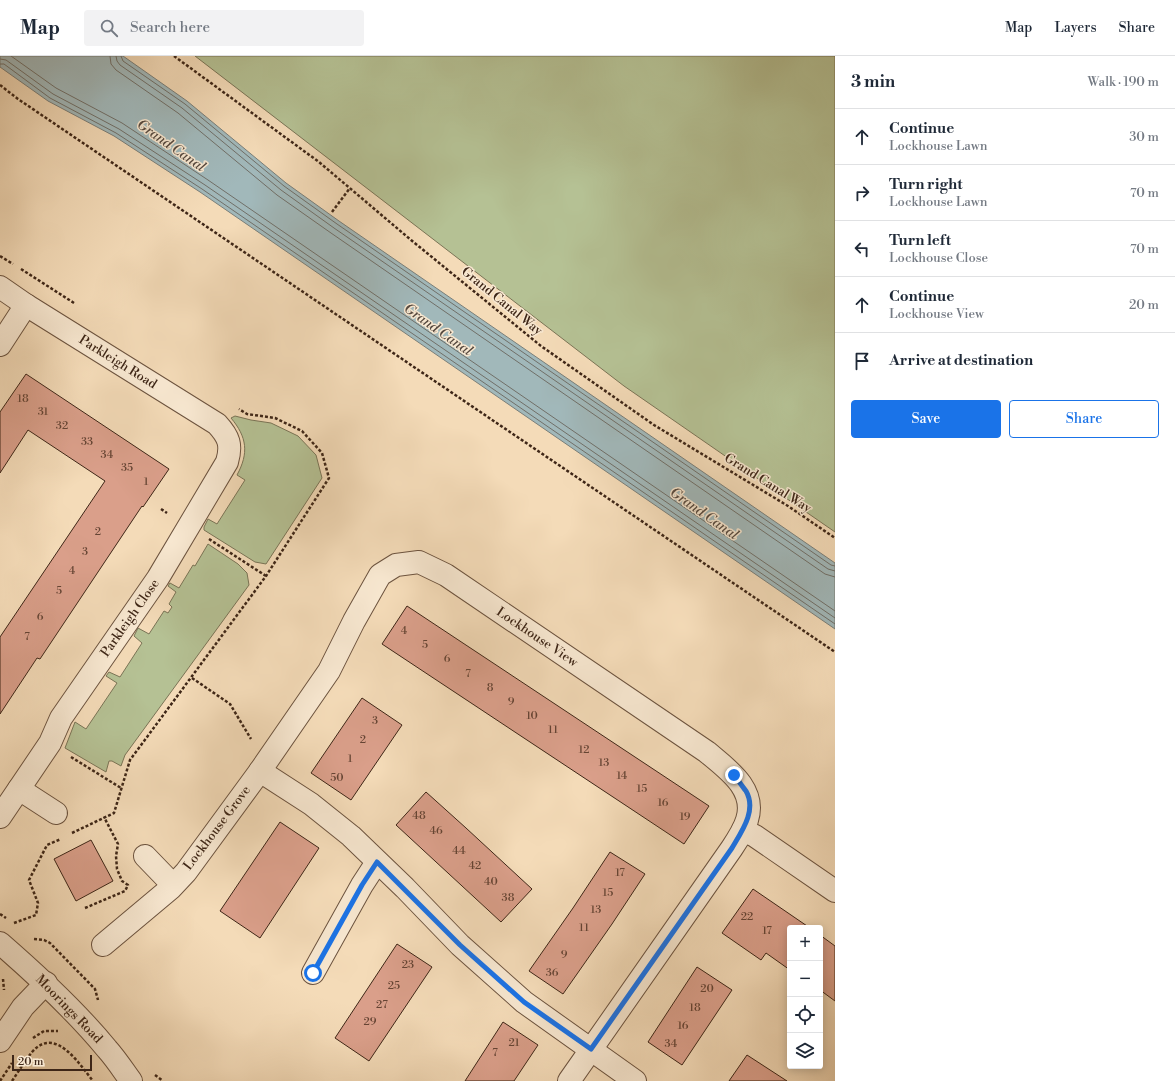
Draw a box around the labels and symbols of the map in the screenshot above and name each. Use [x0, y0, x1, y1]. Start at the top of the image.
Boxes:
water label: Grand Canal [133, 116, 209, 177]
street label: Grand Canal Way [458, 263, 546, 339]
water label: Grand Canal [400, 300, 476, 361]
street label: Parkleigh Road [76, 332, 161, 393]
house number: 18 [17, 392, 29, 406]
house number: 31 [38, 405, 49, 419]
house number: 32 [56, 419, 68, 433]
house number: 33 [81, 435, 93, 449]
house number: 34 [101, 448, 114, 462]
street label: Grand Canal Way [722, 450, 815, 517]
house number: 35 [121, 461, 133, 475]
house number: 1 [144, 475, 149, 489]
water label: Grand Canal [666, 484, 742, 545]
house number: 2 [95, 525, 101, 539]
house number: 3 [82, 545, 88, 559]
house number: 4 [69, 564, 76, 578]
street label: Parkleigh Close [97, 576, 163, 660]
house number: 5 [56, 584, 62, 598]
street label: Lockhouse View [493, 604, 582, 671]
house number: 6 [37, 610, 44, 624]
house number: 4 [401, 624, 408, 638]
house number: 7 [24, 630, 30, 644]
house number: 5 [422, 638, 428, 652]
house number: 6 [444, 652, 451, 666]
house number: 7 [465, 667, 471, 681]
house number: 8 [487, 681, 494, 695]
house number: 9 [508, 695, 515, 709]
house number: 10 [526, 709, 538, 723]
house number: 3 [372, 714, 378, 728]
house number: 11 [548, 723, 558, 737]
house number: 2 [360, 733, 366, 747]
house number: 12 [578, 743, 590, 757]
house number: 1 [348, 752, 353, 766]
house number: 13 [599, 756, 609, 770]
route end [725, 766, 743, 784]
house number: 14 [617, 769, 628, 783]
house number: 50 [330, 771, 344, 785]
street label: Lockhouse Grove [180, 782, 254, 873]
house number: 15 [637, 782, 647, 796]
house number: 16 [657, 796, 669, 810]
house number: 48 [412, 809, 426, 823]
house number: 19 [679, 810, 691, 824]
house number: 46 [429, 824, 443, 838]
house number: 44 [452, 844, 466, 858]
house number: 42 [469, 859, 481, 873]
house number: 17 [615, 866, 625, 880]
house number: 40 [484, 875, 498, 889]
house number: 15 [603, 886, 613, 900]
house number: 38 [502, 891, 515, 905]
house number: 13 [591, 903, 601, 917]
house number: 22 [741, 910, 753, 924]
house number: 11 [579, 921, 589, 935]
house number: 17 [762, 924, 772, 938]
house number: 9 [561, 948, 568, 962]
house number: 23 [402, 958, 414, 972]
route start [304, 964, 322, 982]
house number: 36 [546, 966, 559, 980]
street label: Moorings Road [32, 971, 106, 1047]
house number: 25 [388, 979, 400, 993]
house number: 20 [700, 982, 714, 996]
house number: 27 [376, 998, 388, 1012]
house number: 18 [689, 1001, 701, 1015]
house number: 29 [364, 1015, 377, 1029]
house number: 16 [677, 1019, 689, 1033]
house number: 21 [508, 1036, 520, 1050]
house number: 34 [665, 1037, 678, 1051]
house number: 7 [492, 1046, 498, 1060]
scale bar [12, 1053, 92, 1072]

